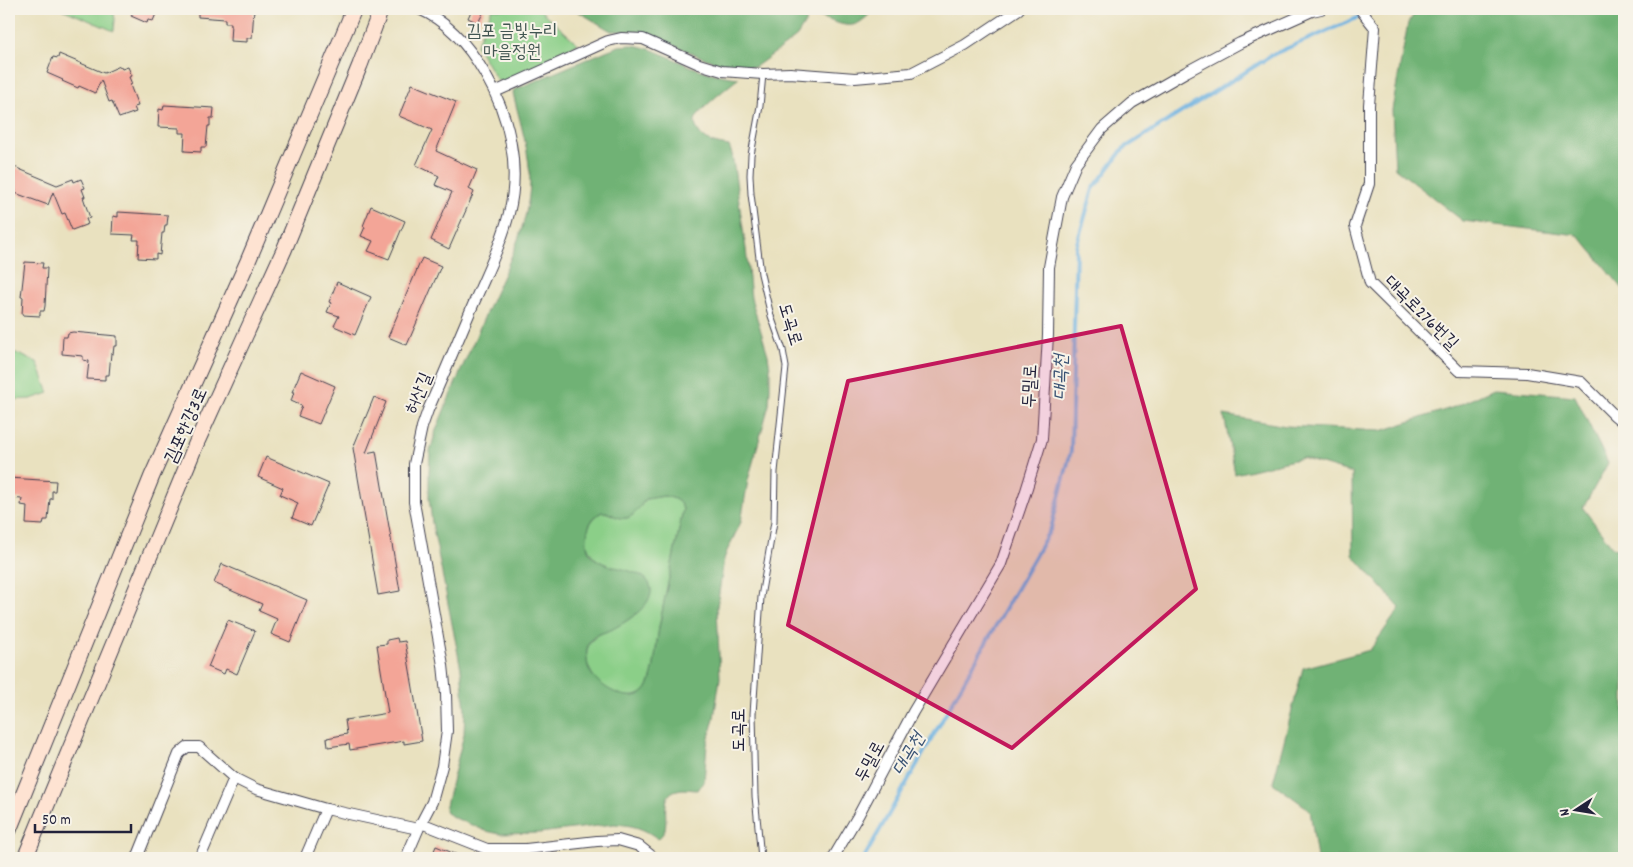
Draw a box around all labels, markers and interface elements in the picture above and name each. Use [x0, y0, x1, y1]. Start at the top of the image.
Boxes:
park label: 김포 금빛누리 마을정원 [466, 20, 558, 66]
street label: 대곡로276번길 [1377, 271, 1463, 357]
street label: 도곡로 [770, 300, 807, 349]
water label: 대곡천 [1049, 352, 1076, 400]
street label: 두밀로 [1018, 364, 1045, 408]
street label: 허산길 [401, 369, 440, 419]
street label: 김포한강3로 [160, 384, 215, 468]
street label: 도곡로 [728, 708, 753, 752]
water label: 대곡천 [887, 727, 934, 781]
street label: 두밀로 [850, 737, 892, 787]
north arrow [1550, 784, 1600, 834]
scale bar [35, 802, 131, 834]
text: N [1555, 807, 1576, 818]
text: 50 m [42, 810, 71, 832]

